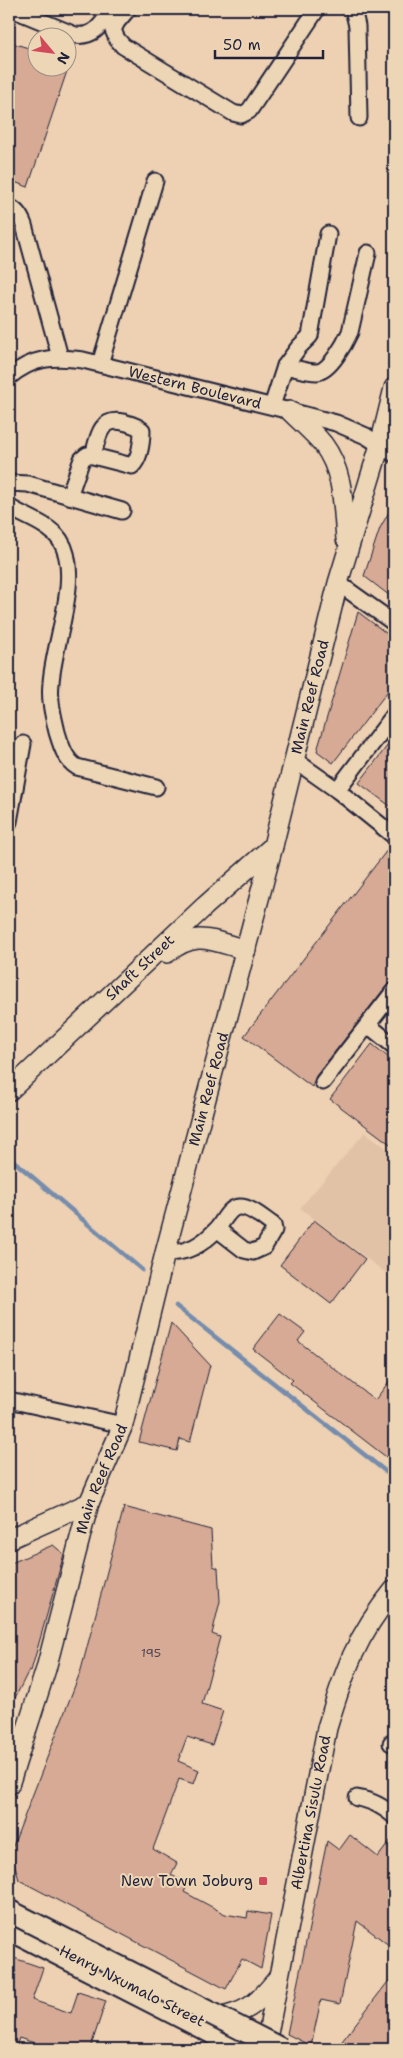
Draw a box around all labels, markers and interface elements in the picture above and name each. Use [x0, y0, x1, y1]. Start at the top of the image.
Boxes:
north arrow [28, 28, 78, 78]
scale bar [215, 28, 323, 60]
text: 50 m [223, 35, 261, 55]
text: N [53, 49, 74, 68]
street label: Western Boulevard [126, 362, 264, 414]
street label: Main Reef Road [286, 637, 334, 756]
street label: Shaft Street [101, 930, 179, 1005]
street label: Main Reef Road [184, 1029, 233, 1148]
street label: Main Reef Road [71, 1420, 132, 1536]
house number: 195 [141, 1645, 161, 1661]
street label: Albertina Sisulu Road [286, 1733, 335, 1891]
place label: New Town Joburg [121, 1871, 253, 1891]
marker: New Town Joburg [257, 1875, 269, 1887]
street label: Henry Nxumalo Street [56, 1941, 208, 2031]

